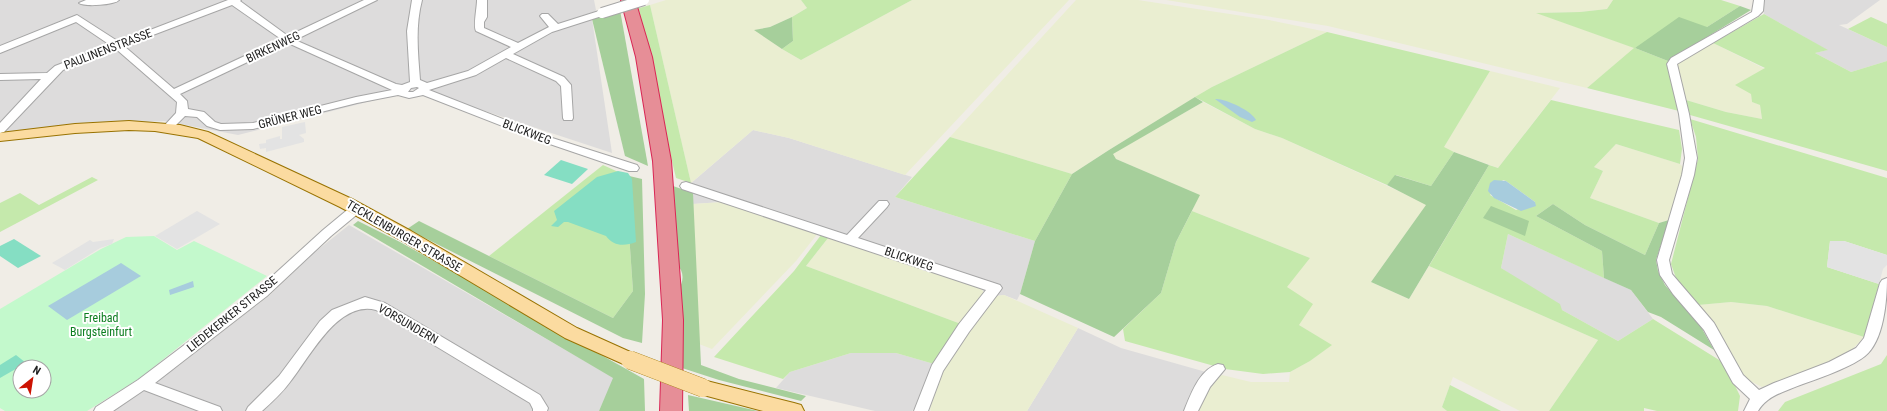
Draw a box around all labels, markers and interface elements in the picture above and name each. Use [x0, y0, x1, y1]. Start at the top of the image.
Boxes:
street label: PAULINENSTRASSE [62, 26, 154, 72]
street label: BIRKENWEG [244, 28, 302, 66]
street label: GRÜNER WEG [257, 101, 323, 132]
street label: BLICKWEG [501, 116, 553, 148]
street label: TECKLENBURGER STRASSE [344, 197, 464, 275]
street label: BLICKWEG [883, 244, 935, 274]
street label: LIEDEKERKER STRASSE [184, 273, 280, 355]
street label: VORSUNDERN [375, 301, 441, 347]
park label: Freibad Burgsteinfurt [70, 311, 133, 339]
north arrow [12, 359, 52, 399]
text: N [31, 363, 43, 378]

